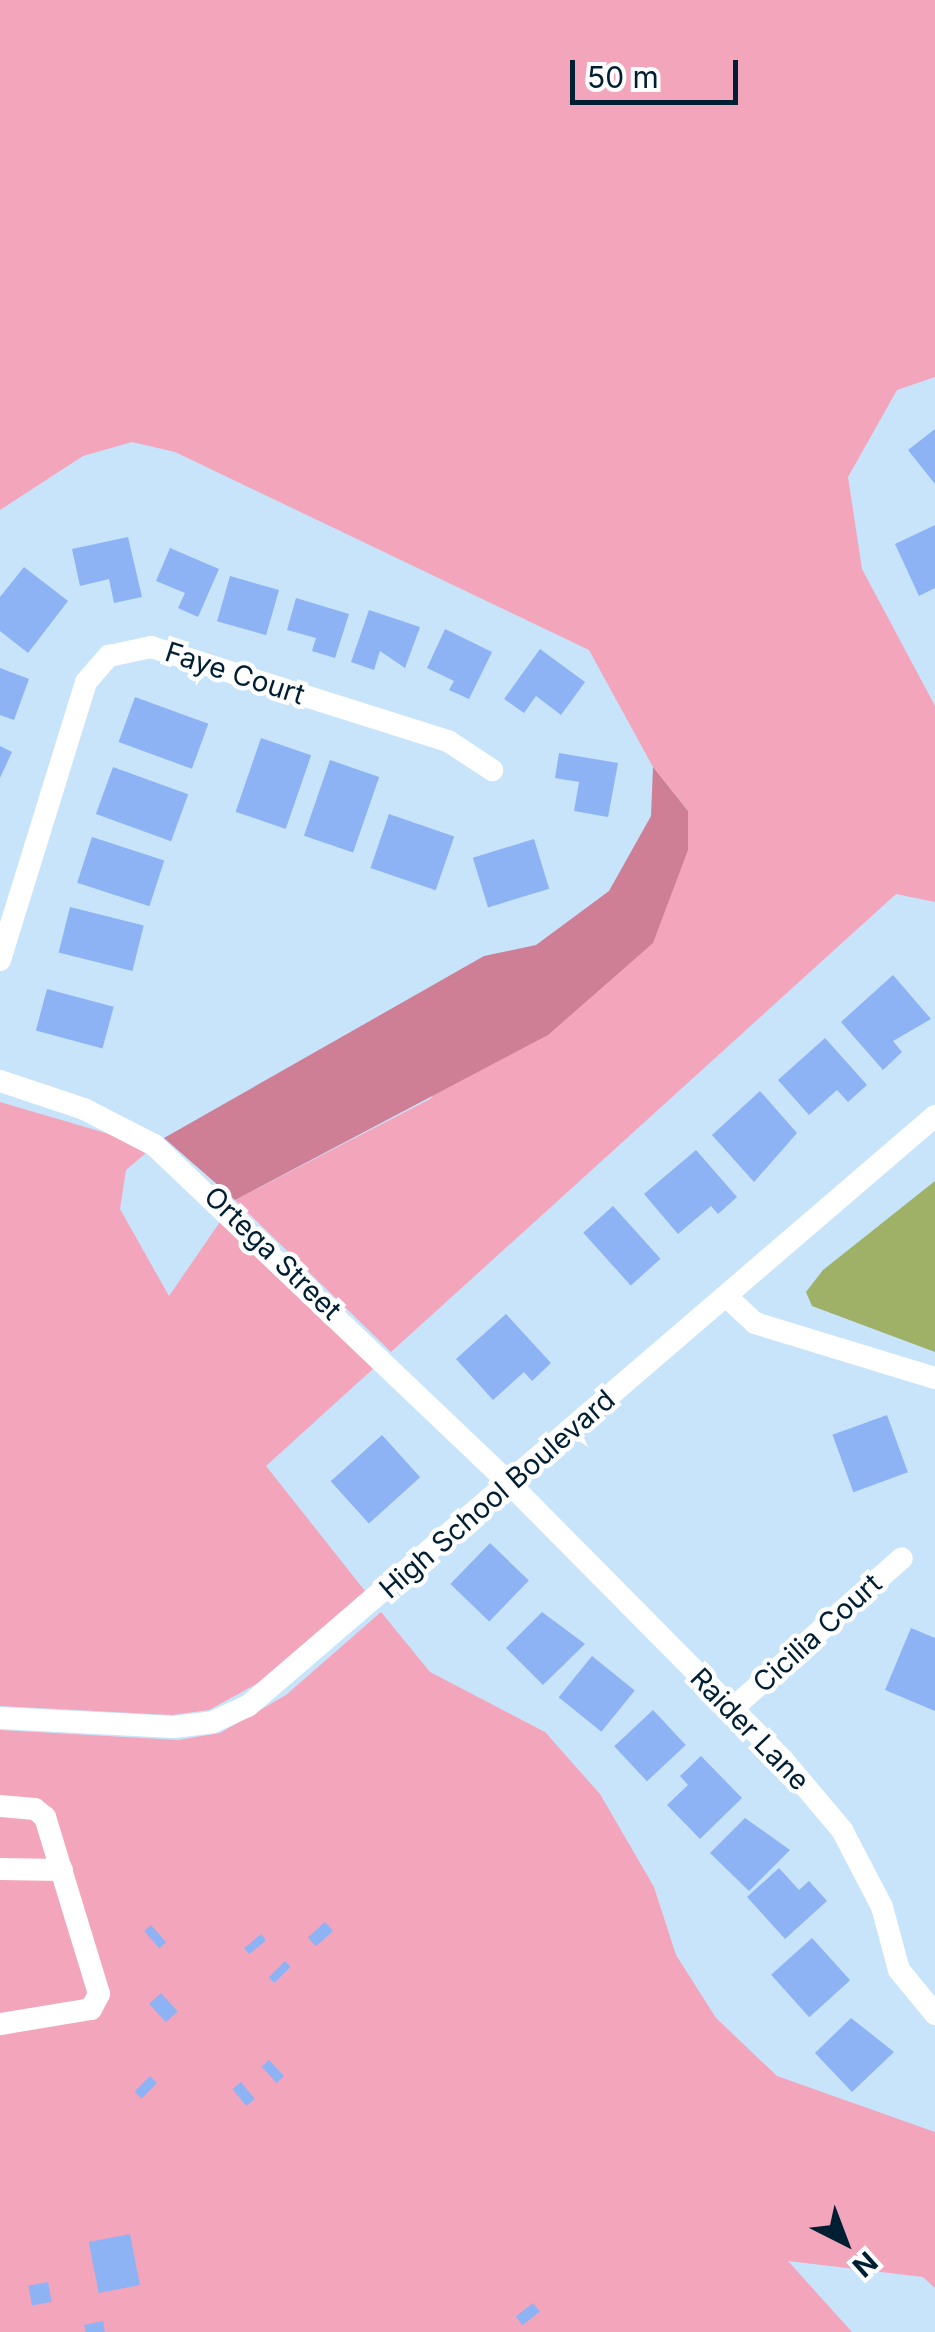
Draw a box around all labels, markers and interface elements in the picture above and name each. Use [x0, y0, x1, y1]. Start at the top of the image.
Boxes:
scale bar [575, 40, 742, 102]
text: 50 m [587, 59, 659, 95]
street label: Faye Court [161, 635, 309, 711]
street label: Ortega Street [198, 1179, 348, 1327]
street label: High School Boulevard [373, 1383, 621, 1605]
street label: Cicilia Court [746, 1567, 888, 1699]
street label: Raider Lane [683, 1661, 817, 1797]
north arrow [795, 2192, 895, 2292]
text: N [846, 2245, 884, 2284]

